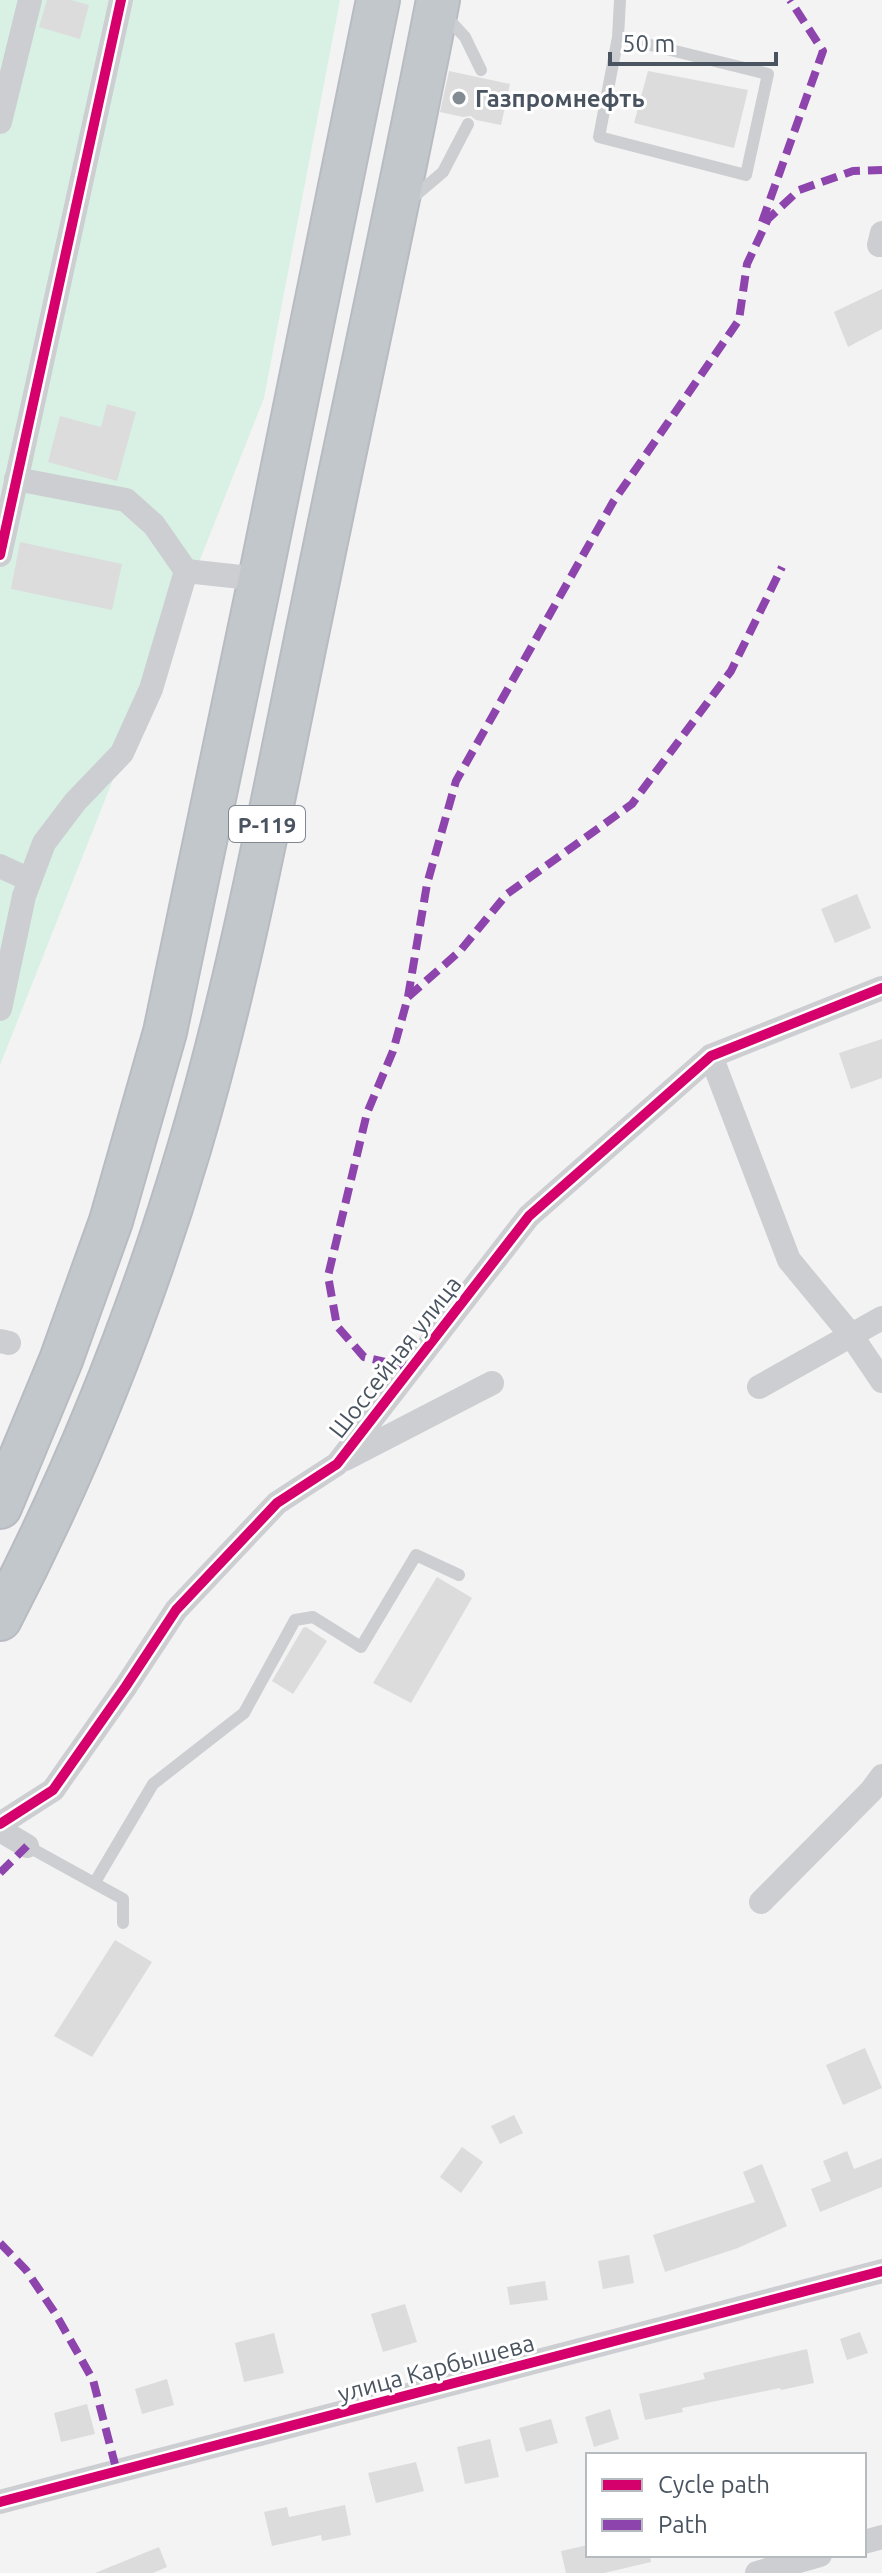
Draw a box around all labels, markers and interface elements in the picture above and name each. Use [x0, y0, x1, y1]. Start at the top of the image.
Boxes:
scale bar [610, 16, 776, 66]
text: 50 m [622, 30, 675, 57]
place label: Газпромнефть [475, 85, 645, 112]
marker: Газпромнефть [450, 89, 468, 107]
road number: Р-119 [229, 806, 305, 842]
street label: Шоссейная улица [324, 1271, 466, 1443]
street label: улица Карбышева [335, 2329, 537, 2407]
legend [586, 2453, 866, 2557]
text: Cycle path [658, 2471, 770, 2498]
text: Path [658, 2511, 708, 2538]

